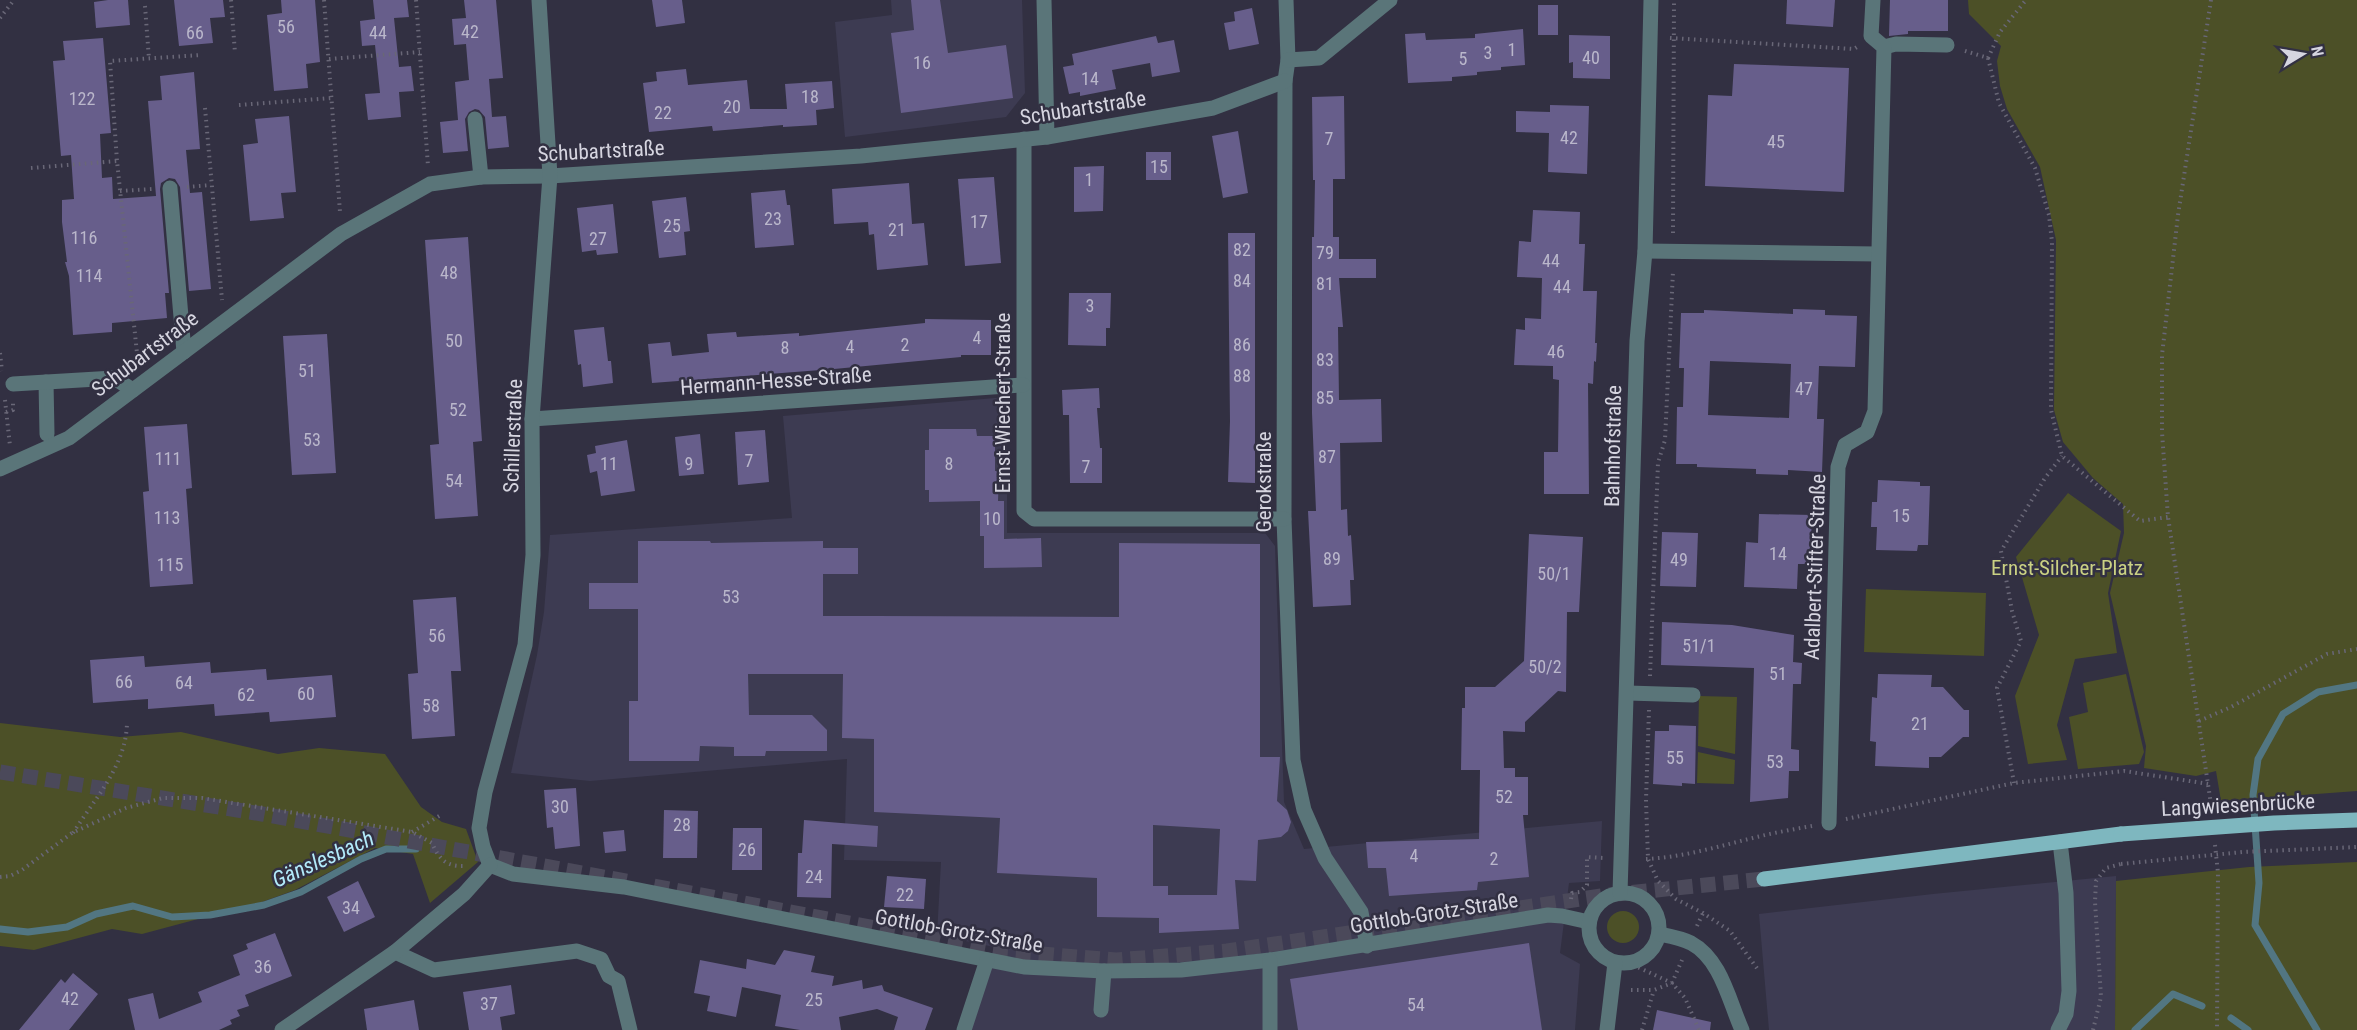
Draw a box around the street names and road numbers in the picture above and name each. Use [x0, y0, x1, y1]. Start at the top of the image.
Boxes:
street label: Schubartstraße [1018, 86, 1148, 130]
street label: Schubartstraße [537, 136, 665, 166]
street label: Schubartstraße [87, 306, 203, 402]
street label: Ernst-Wiechert-Straße [991, 313, 1015, 493]
street label: Hermann-Hesse-Straße [680, 362, 873, 400]
street label: Schillerstraße [499, 378, 527, 493]
street label: Bahnhofstraße [1600, 385, 1626, 507]
street label: Gerokstraße [1252, 431, 1276, 533]
street label: Adalbert-Stifter-Straße [1800, 473, 1830, 660]
street label: Langwiesenbrücke [2160, 789, 2316, 821]
street label: Gottlob-Grotz-Straße [1348, 888, 1520, 938]
street label: Gottlob-Grotz-Straße [873, 904, 1045, 958]

